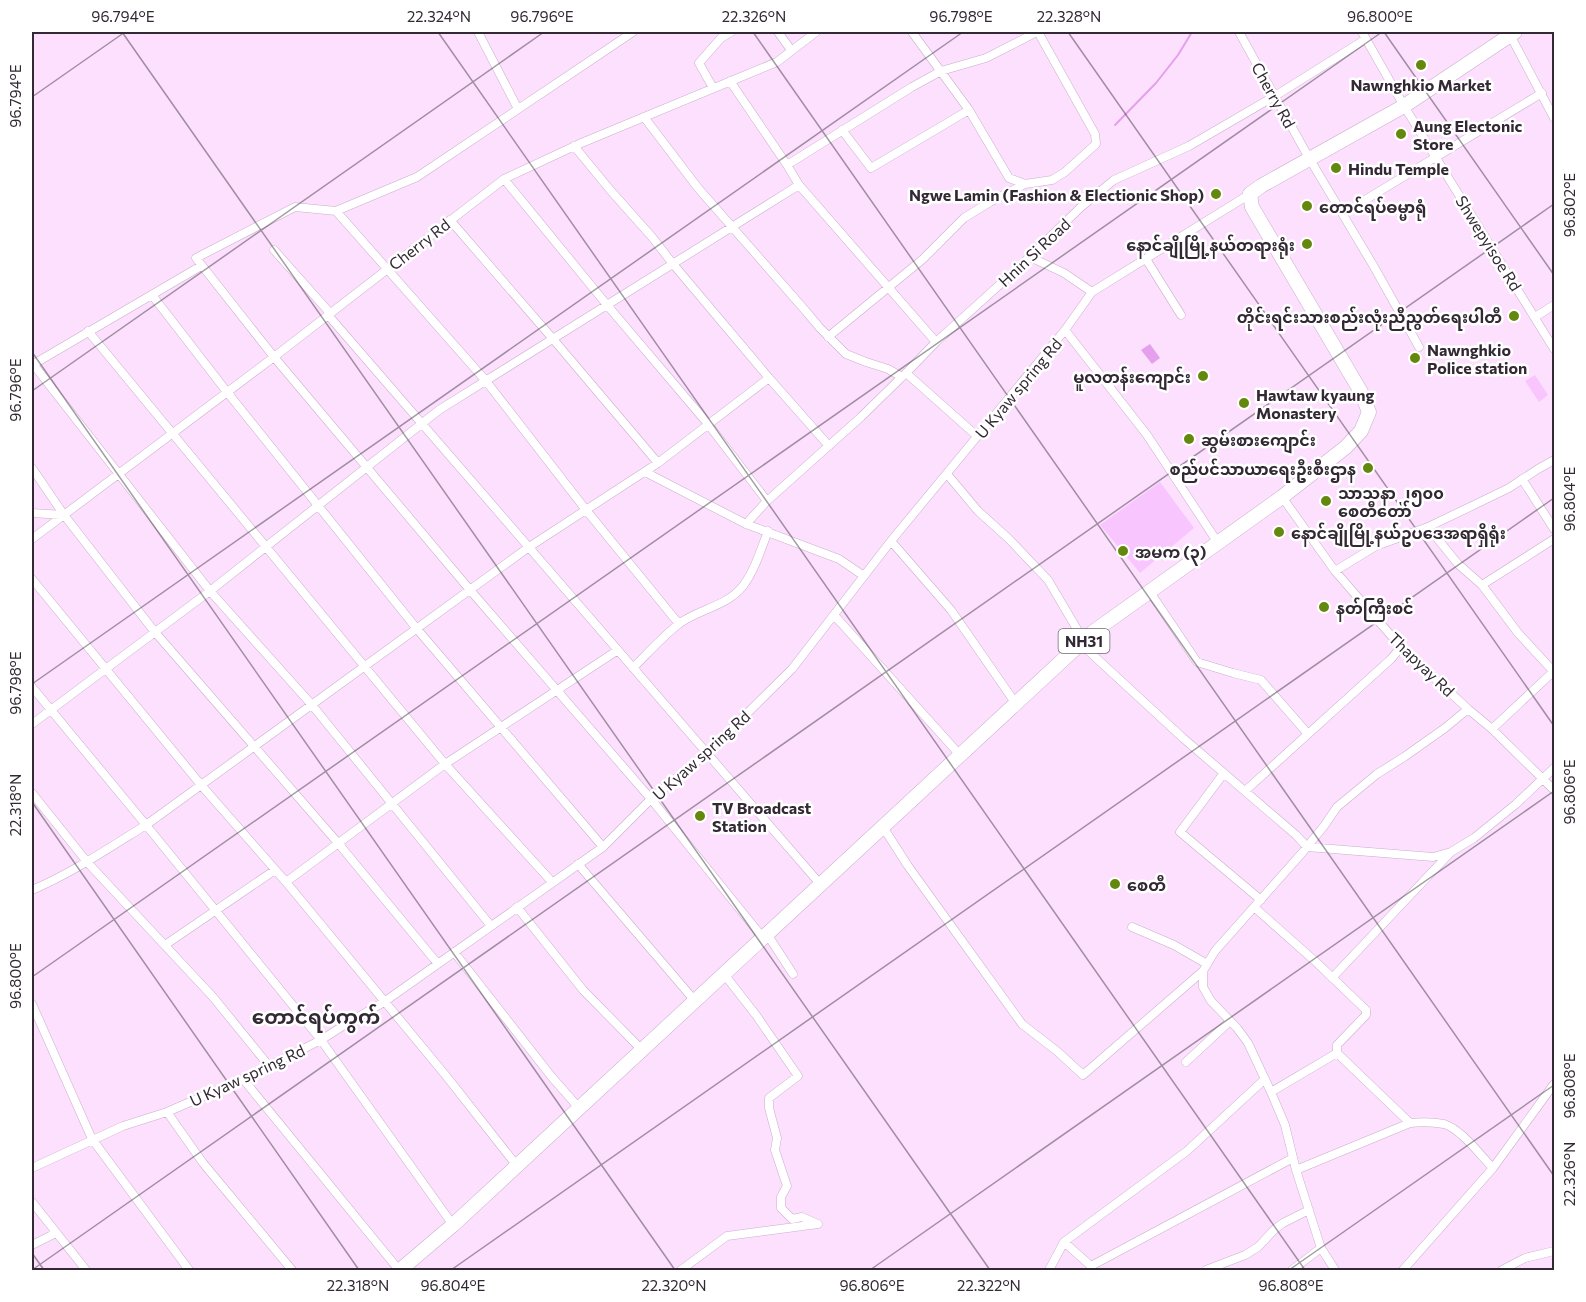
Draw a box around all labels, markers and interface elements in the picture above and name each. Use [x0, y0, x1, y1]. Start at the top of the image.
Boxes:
text: 96.794°E [91, 7, 155, 25]
text: 22.324°N [407, 7, 471, 25]
text: 96.796°E [510, 7, 574, 25]
text: 22.326°N [722, 7, 786, 25]
text: 96.798°E [929, 7, 993, 25]
text: 22.328°N [1037, 7, 1101, 25]
text: 96.800°E [1347, 7, 1413, 25]
marker: Nawnghkio Market [1414, 58, 1428, 72]
street label: Cherry Rd [1248, 59, 1300, 131]
text: 96.794°E [6, 64, 24, 128]
place label: Nawnghkio Market [1350, 75, 1492, 94]
place label: Aung Electonic Store [1413, 116, 1523, 153]
marker: Aung Electonic Store [1394, 127, 1408, 141]
place label: Hindu Temple [1348, 159, 1449, 178]
marker: Hindu Temple [1329, 161, 1343, 175]
text: 96.802°E [1560, 173, 1578, 237]
place label: Ngwe Lamin (Fashion & Electionic Shop) [909, 185, 1204, 204]
marker: Ngwe Lamin (Fashion & Electionic Shop) [1209, 187, 1223, 201]
street label: Shwepyisoe Rd [1452, 192, 1526, 294]
place label: တောင်ရပ်ဓမ္မာရုံ [1319, 196, 1426, 221]
marker: တောင်ရပ်ဓမ္မာရုံ [1300, 199, 1314, 213]
street label: Cherry Rd [385, 214, 453, 274]
street label: Hnin Si Road [994, 214, 1074, 290]
place label: နောင်ချိုမြို့နယ်တရားရုံး [1126, 234, 1295, 259]
marker: နောင်ချိုမြို့နယ်တရားရုံး [1300, 237, 1314, 251]
place label: တိုင်းရင်းသားစည်းလုံးညီညွတ်ရေးပါတီ [1237, 306, 1502, 331]
marker: တိုင်းရင်းသားစည်းလုံးညီညွတ်ရေးပါတီ [1507, 309, 1521, 323]
street label: U Kyaw spring Rd [971, 334, 1065, 442]
place label: Nawnghkio Police station [1427, 340, 1527, 377]
marker: Nawnghkio Police station [1408, 351, 1422, 365]
text: 96.796°E [6, 358, 24, 422]
place label: မူလတန်းကျောင်း [1073, 366, 1191, 391]
marker: မူလတန်းကျောင်း [1196, 369, 1210, 383]
place label: Hawtaw kyaung Monastery [1256, 385, 1374, 422]
marker: Hawtaw kyaung Monastery [1237, 396, 1251, 410]
place label: ဆွမ်းစားကျောင်း [1201, 429, 1316, 454]
marker: ဆွမ်းစားကျောင်း [1182, 432, 1196, 446]
place label: စည်ပင်သာယာရေးဦးစီးဌာန [1170, 458, 1356, 483]
marker: စည်ပင်သာယာရေးဦးစီးဌာန [1361, 461, 1375, 475]
text: 96.804°E [1560, 466, 1578, 532]
place label: သာသနာ ၂၅၀၀ စေတီတော် [1338, 483, 1444, 520]
marker: သာသနာ ၂၅၀၀ စေတီတော် [1319, 494, 1333, 508]
place label: နောင်ချိုမြို့နယ်ဥပဒေအရာရှိရုံး [1291, 522, 1506, 547]
marker: နောင်ချိုမြို့နယ်ဥပဒေအရာရှိရုံး [1272, 525, 1286, 539]
place label: အမက (၃) [1135, 542, 1206, 566]
marker: အမက (၃) [1116, 544, 1130, 558]
place label: နတ်ကြီးစင် [1336, 597, 1414, 622]
marker: နတ်ကြီးစင် [1317, 600, 1331, 614]
street label: Thapyay Rd [1385, 628, 1459, 700]
road number: NH31 [1058, 629, 1110, 653]
text: 96.798°E [6, 651, 24, 715]
street label: U Kyaw spring Rd [648, 706, 754, 804]
text: 96.806°E [1560, 759, 1578, 825]
text: 22.318°N [6, 774, 24, 836]
place label: TV Broadcast Station [712, 798, 812, 835]
marker: TV Broadcast Station [693, 809, 707, 823]
place label: စေတီ [1127, 874, 1166, 894]
marker: စေတီ [1108, 877, 1122, 891]
text: 96.800°E [6, 943, 24, 1009]
district label: တောင်ရပ်ကွက် [252, 1004, 380, 1033]
street label: U Kyaw spring Rd [186, 1040, 308, 1110]
text: 96.808°E [1560, 1053, 1578, 1119]
text: 22.326°N [1560, 1142, 1578, 1206]
text: 22.318°N [327, 1276, 389, 1294]
text: 96.804°E [420, 1276, 486, 1294]
text: 22.320°N [641, 1276, 707, 1294]
text: 96.806°E [839, 1276, 905, 1294]
text: 22.322°N [957, 1276, 1021, 1294]
text: 96.808°E [1258, 1276, 1324, 1294]

